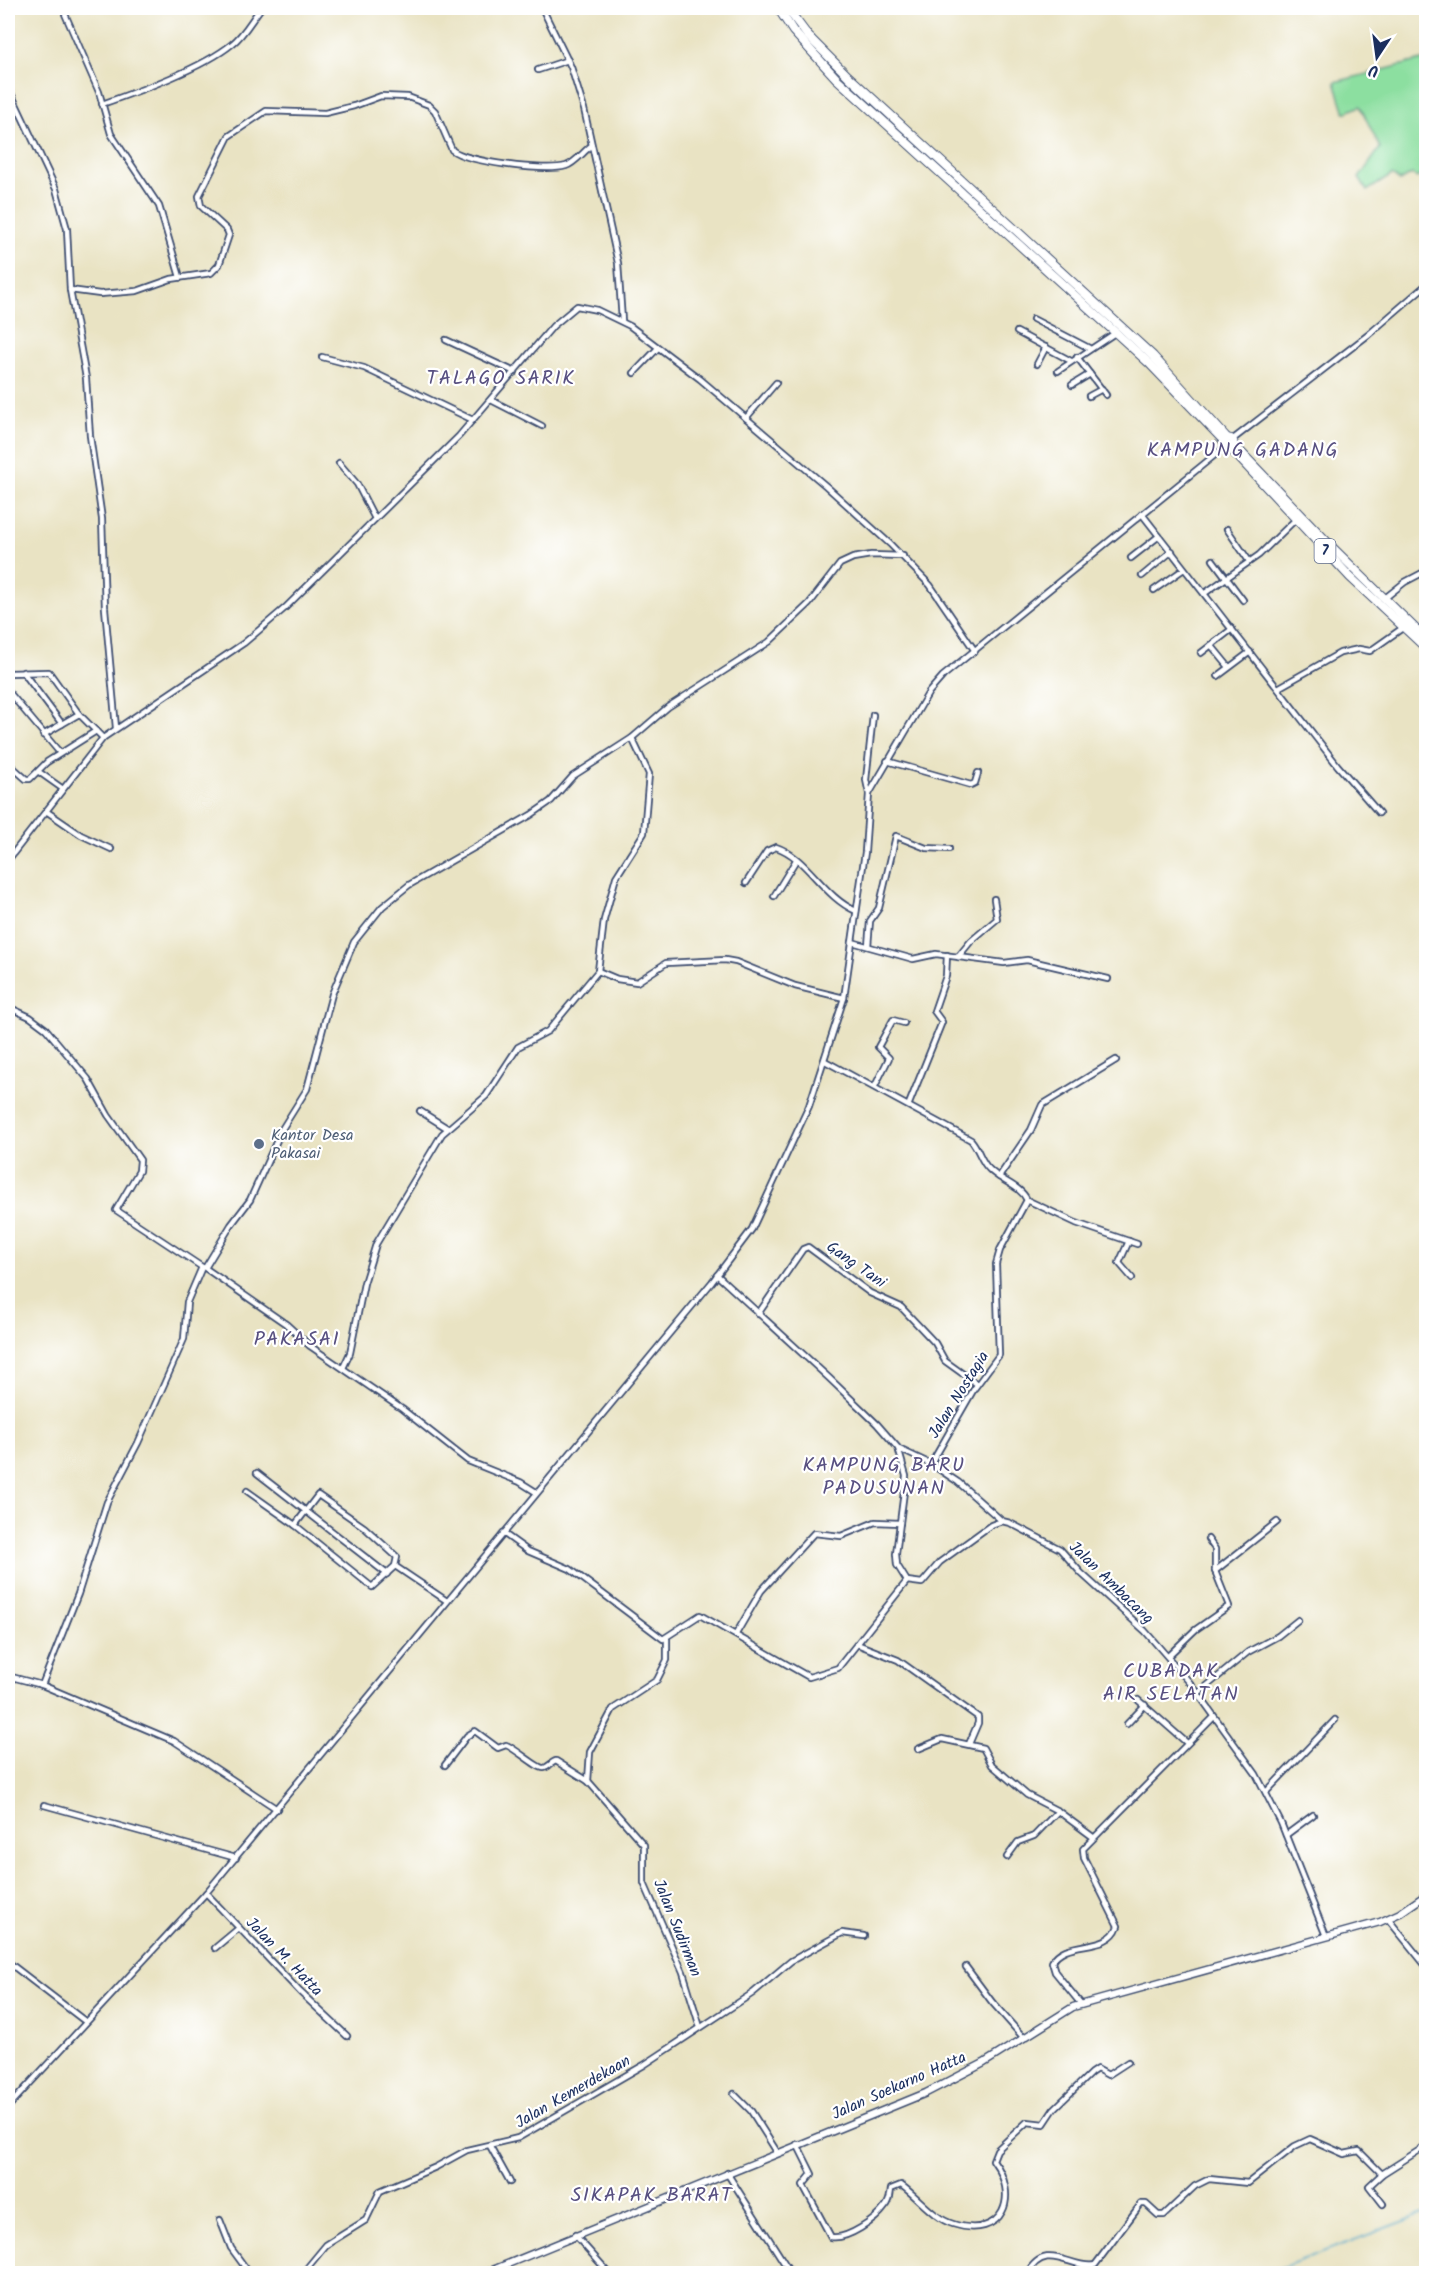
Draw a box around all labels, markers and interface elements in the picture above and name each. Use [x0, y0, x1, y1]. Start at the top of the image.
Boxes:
north arrow [1347, 27, 1407, 87]
text: U [1366, 57, 1381, 83]
district label: TALAGO SARIK [427, 363, 575, 395]
district label: KAMPUNG GADANG [1147, 435, 1339, 467]
road number: 7 [1314, 539, 1336, 563]
place label: Kantor Desa Pakasai [271, 1123, 353, 1166]
marker: Kantor Desa Pakasai [252, 1137, 266, 1151]
street label: Gang Tani [821, 1235, 892, 1295]
district label: PAKASAI [254, 1324, 340, 1356]
street label: Jalan Nostagia [922, 1346, 996, 1444]
district label: KAMPUNG BARU PADUSUNAN [803, 1450, 965, 1505]
street label: Jalan Ambacang [1063, 1536, 1159, 1630]
district label: CUBADAK AIR SELATAN [1103, 1656, 1239, 1711]
street label: Jalan Sudirman [646, 1875, 708, 1981]
street label: Jalan M. Hatta [239, 1912, 329, 2002]
street label: Jalan Soekarno Hatta [828, 2045, 970, 2127]
street label: Jalan Kemerdekaan [511, 2049, 635, 2135]
district label: SIKAPAK BARAT [571, 2180, 734, 2212]

